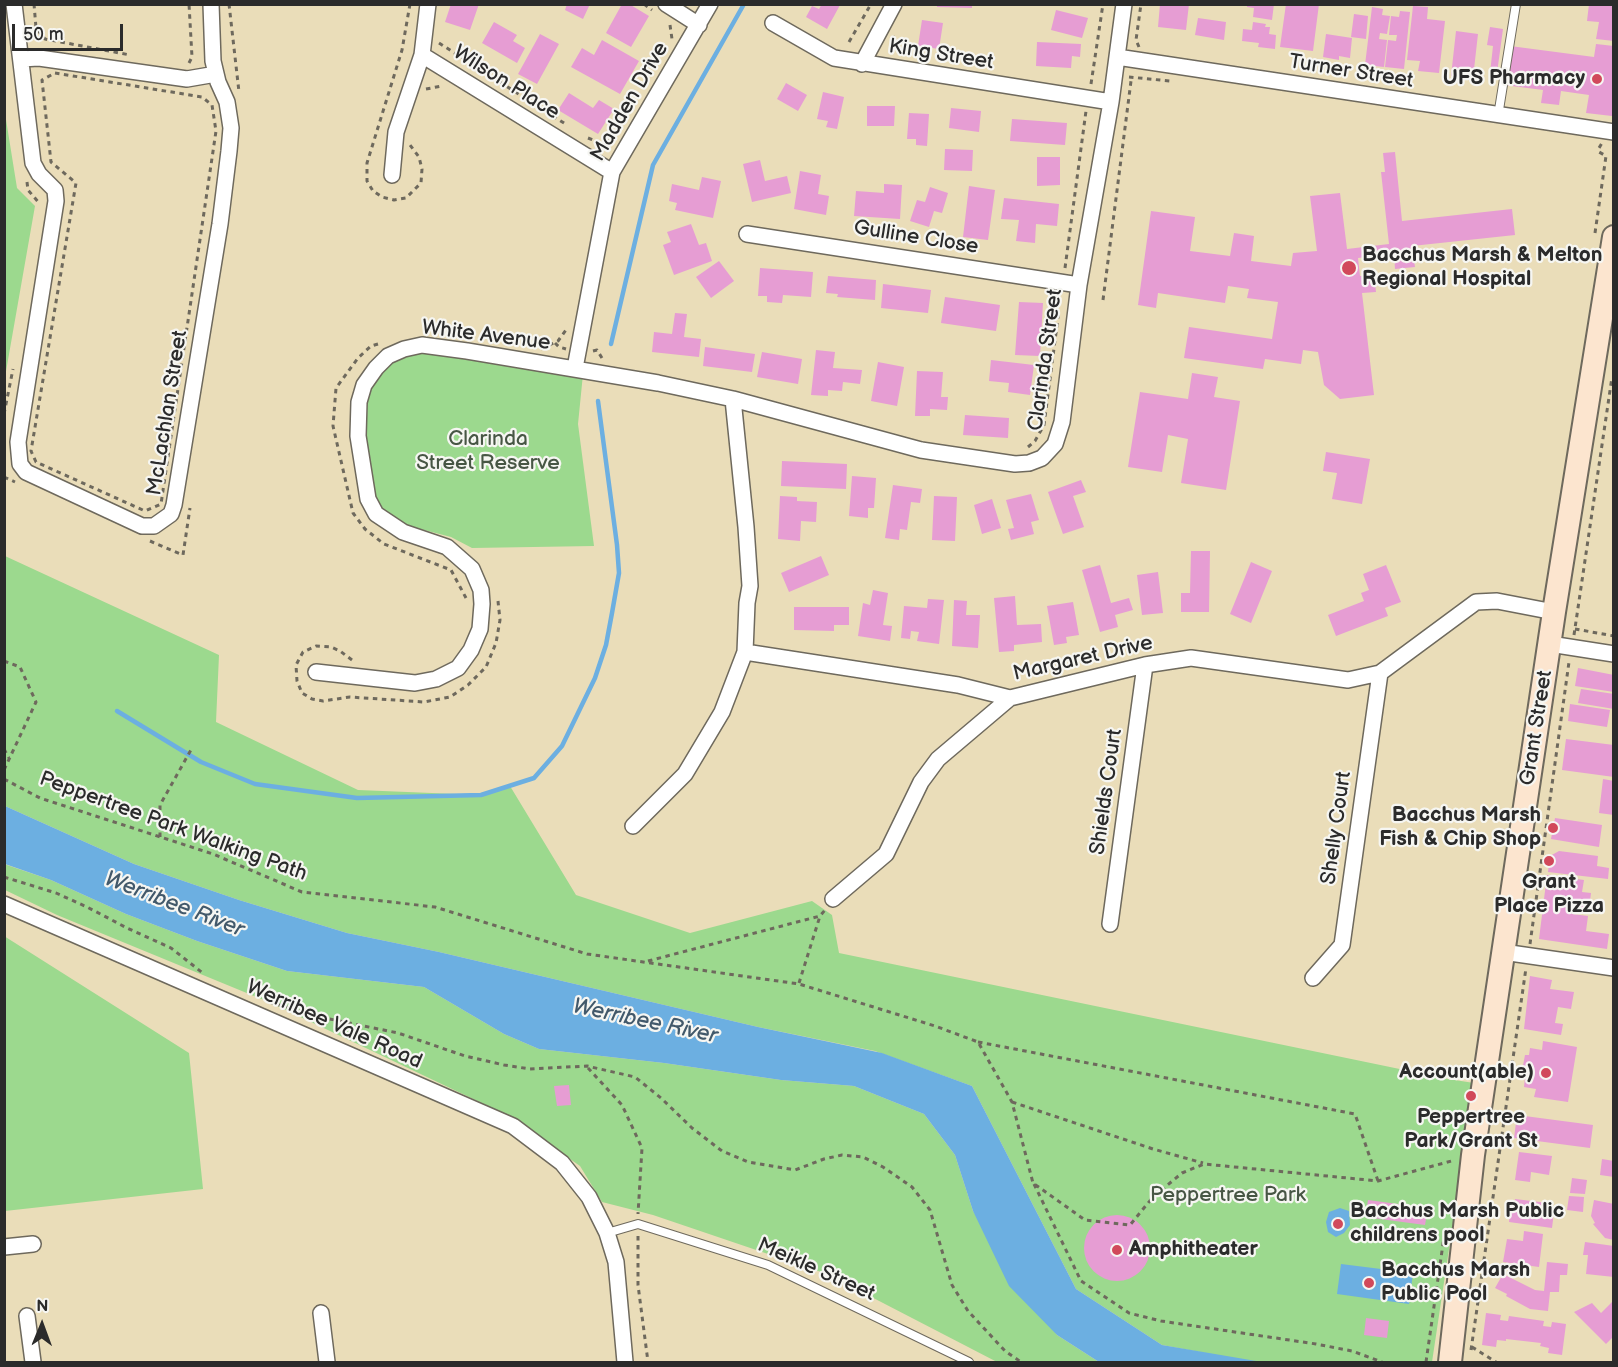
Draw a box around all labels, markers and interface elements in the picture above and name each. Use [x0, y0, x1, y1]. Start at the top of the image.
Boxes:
scale bar [15, 12, 126, 50]
text: 50 m [23, 24, 64, 45]
street label: King Street [887, 34, 995, 76]
street label: Madden Drive [586, 38, 674, 166]
street label: Wilson Place [448, 40, 564, 126]
street label: Turner Street [1287, 50, 1415, 94]
place label: UFS Pharmacy [1443, 66, 1585, 92]
marker: UFS Pharmacy [1590, 72, 1604, 86]
street label: Gulline Close [852, 216, 980, 260]
place label: Bacchus Marsh & Melton Regional Hospital [1362, 243, 1602, 293]
marker: Bacchus Marsh & Melton Regional Hospital [1340, 259, 1358, 277]
street label: Clarinda Street [1024, 287, 1068, 433]
street label: White Avenue [420, 316, 552, 356]
street label: McLachlan Street [142, 329, 194, 497]
park label: Clarinda Street Reserve [416, 427, 560, 477]
street label: Margaret Drive [1011, 631, 1155, 687]
street label: Grant Street [1515, 669, 1559, 787]
street label: Shields Court [1086, 727, 1128, 857]
street label: Peppertree Park Walking Path [36, 767, 310, 887]
street label: Shelly Court [1317, 770, 1357, 886]
place label: Bacchus Marsh Fish & Chip Shop [1379, 803, 1541, 853]
marker: Bacchus Marsh Fish & Chip Shop [1546, 821, 1560, 835]
marker: Grant Place Pizza [1542, 854, 1556, 868]
water label: Werribee River [101, 866, 247, 944]
place label: Grant Place Pizza [1494, 870, 1604, 920]
street label: Werribee Vale Road [242, 975, 426, 1075]
water label: Werribee River [570, 994, 720, 1050]
place label: Account(able) [1399, 1060, 1534, 1086]
marker: Account(able) [1539, 1066, 1553, 1080]
marker: Peppertree Park/Grant St [1464, 1089, 1478, 1103]
place label: Peppertree Park/Grant St [1404, 1105, 1538, 1155]
park label: Peppertree Park [1150, 1183, 1306, 1209]
place label: Bacchus Marsh Public childrens pool [1350, 1199, 1564, 1249]
marker: Bacchus Marsh Public childrens pool [1331, 1217, 1345, 1231]
street label: Meikle Street [753, 1233, 879, 1307]
place label: Amphitheater [1129, 1237, 1258, 1263]
marker: Amphitheater [1110, 1243, 1124, 1257]
place label: Bacchus Marsh Public Pool [1381, 1258, 1530, 1308]
marker: Bacchus Marsh Public Pool [1362, 1276, 1376, 1290]
north arrow [12, 1295, 72, 1355]
text: N [36, 1297, 49, 1316]

